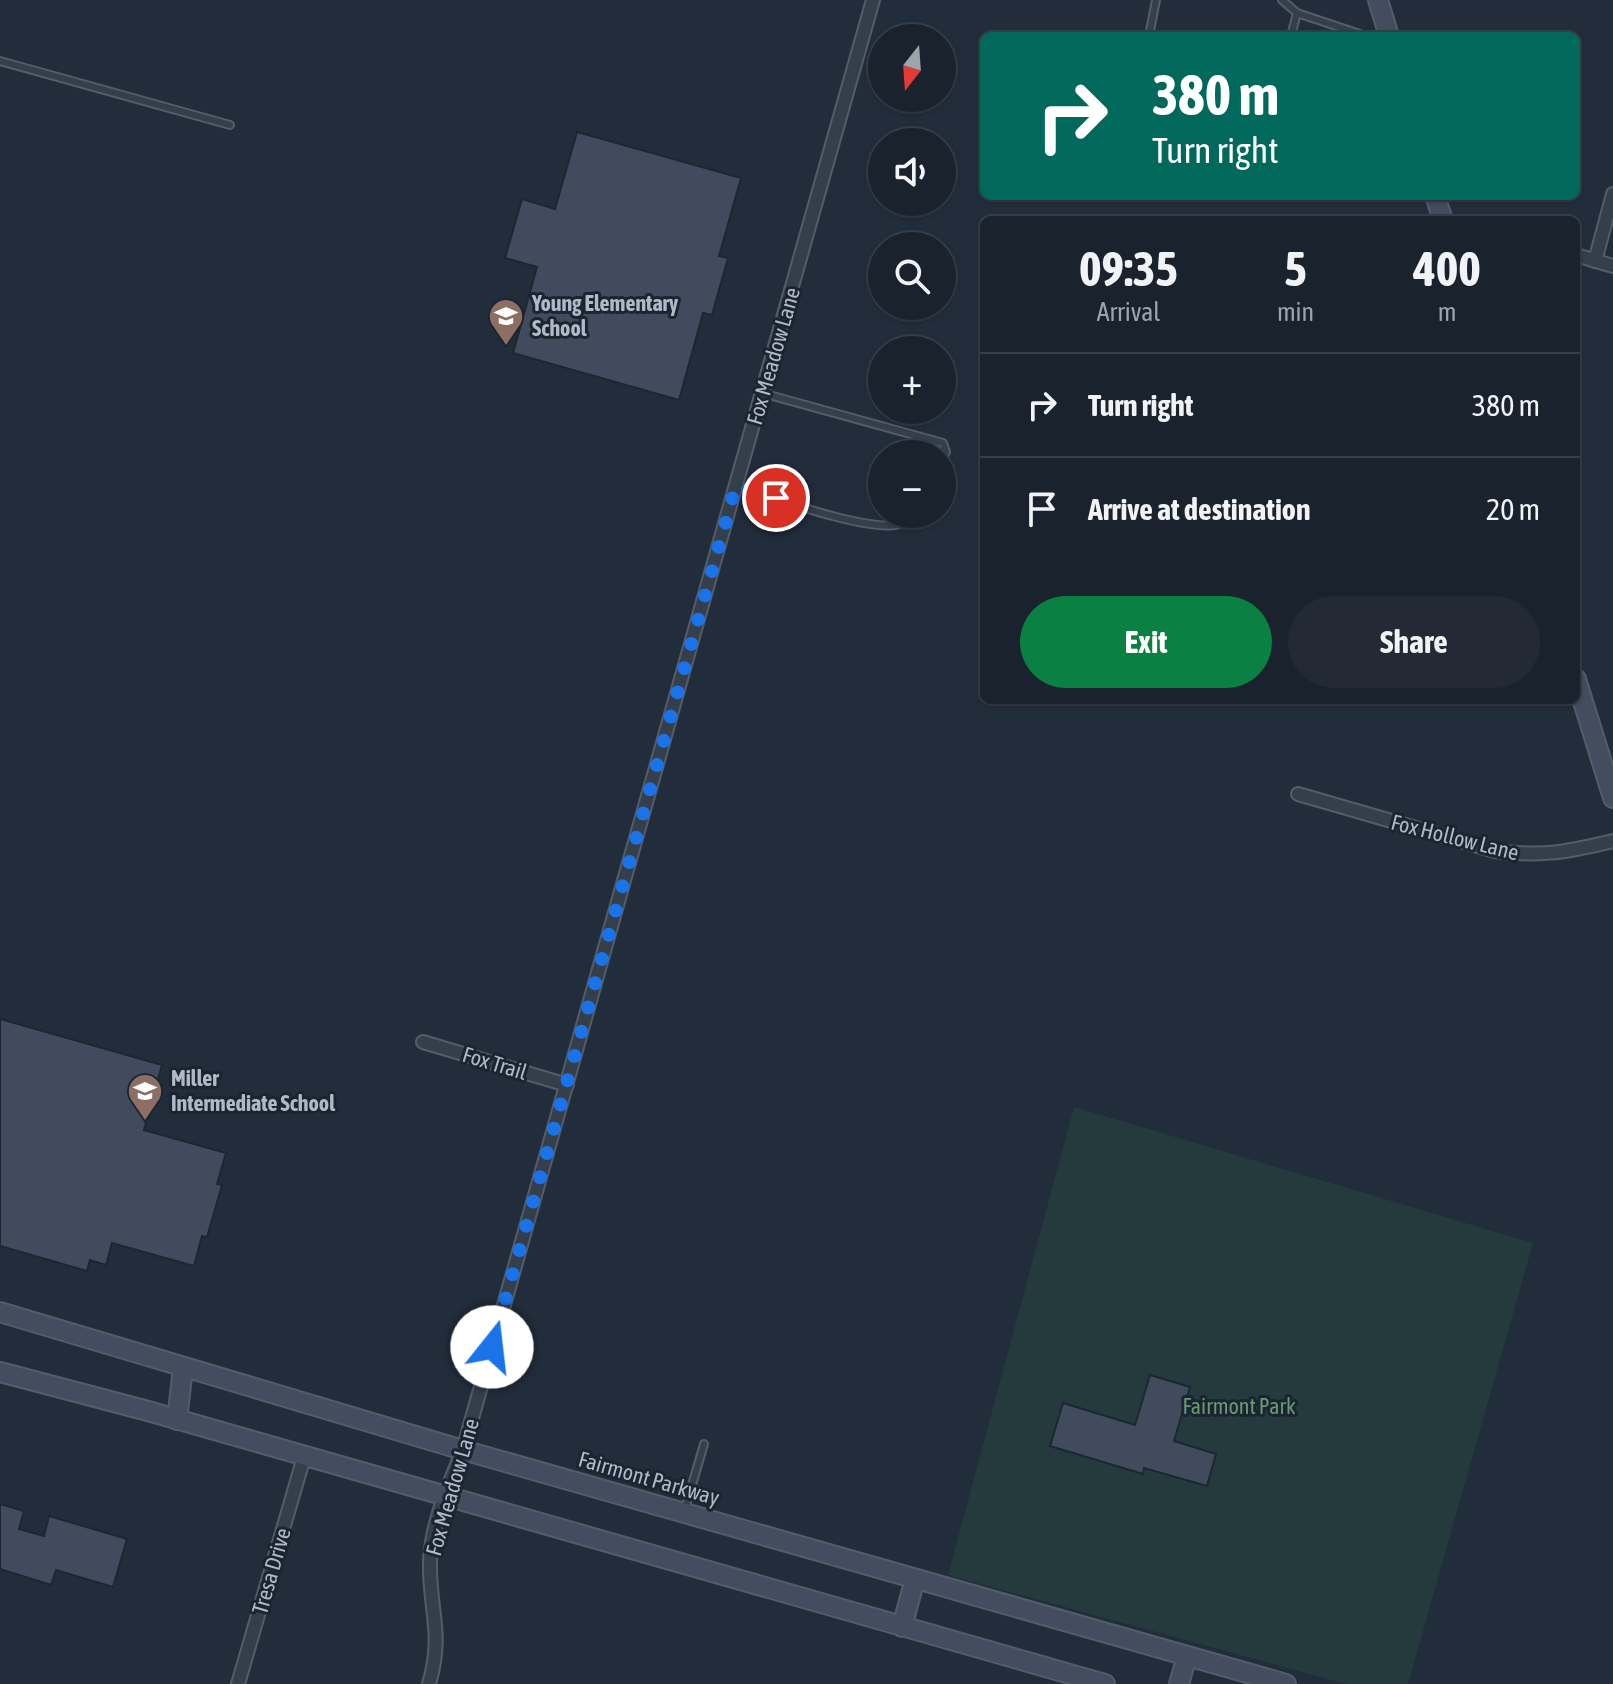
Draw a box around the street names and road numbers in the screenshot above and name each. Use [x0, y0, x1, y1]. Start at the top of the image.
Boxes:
street label: Fox Meadow Lane [741, 284, 805, 428]
street label: Fox Hollow Lane [1388, 809, 1522, 865]
street label: Fox Trail [460, 1041, 530, 1085]
street label: Fox Meadow Lane [420, 1415, 484, 1559]
street label: Fairmont Parkway [576, 1445, 722, 1511]
street label: Tresa Drive [246, 1525, 296, 1617]

